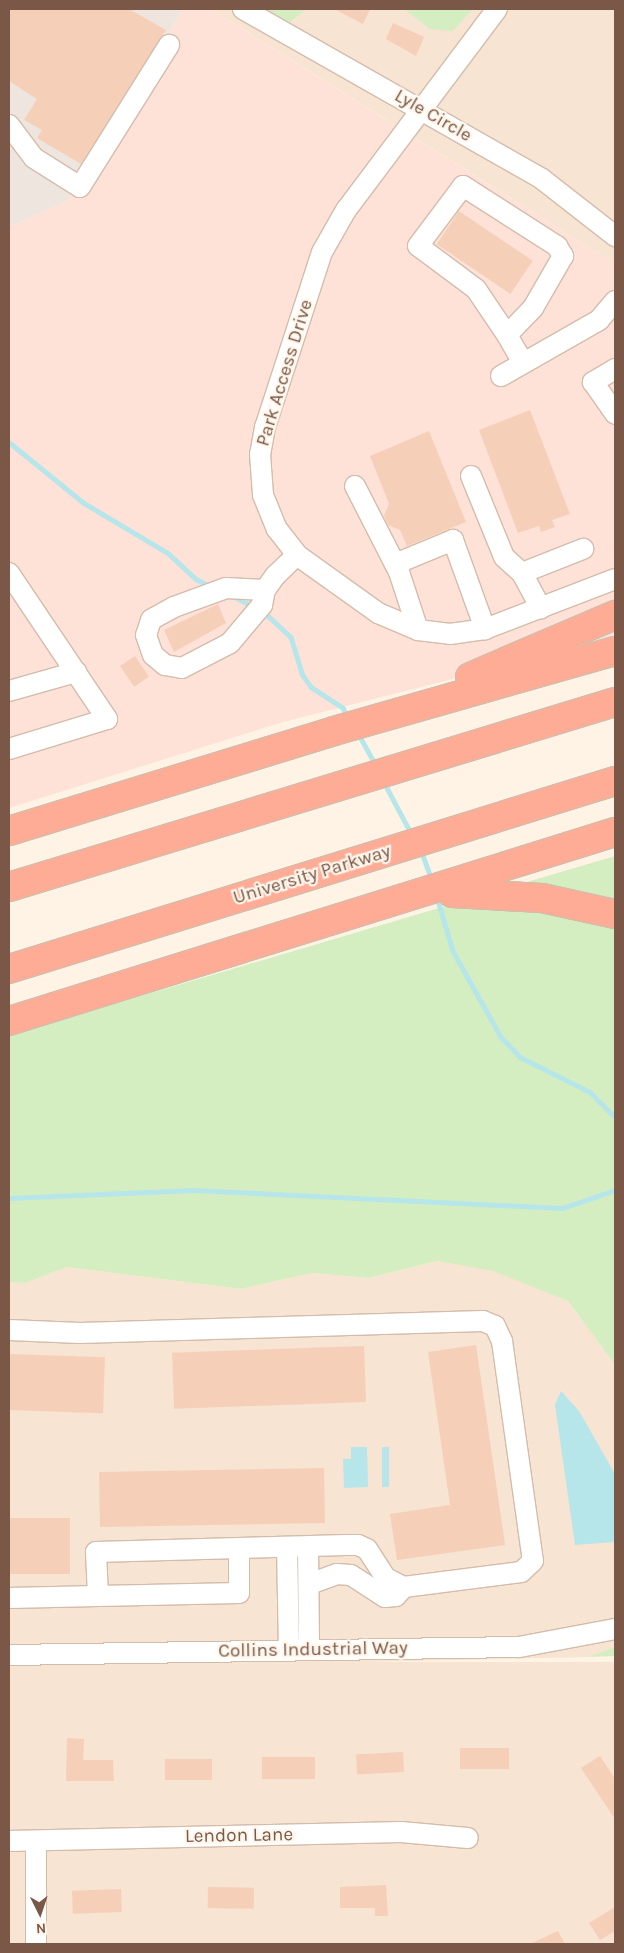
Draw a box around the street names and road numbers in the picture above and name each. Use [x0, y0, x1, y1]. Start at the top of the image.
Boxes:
street label: Lyle Circle [390, 85, 476, 147]
street label: Park Access Drive [252, 297, 318, 449]
street label: University Parkway [231, 840, 393, 910]
street label: Collins Industrial Way [218, 1637, 408, 1663]
street label: Lendon Lane [185, 1824, 293, 1848]

